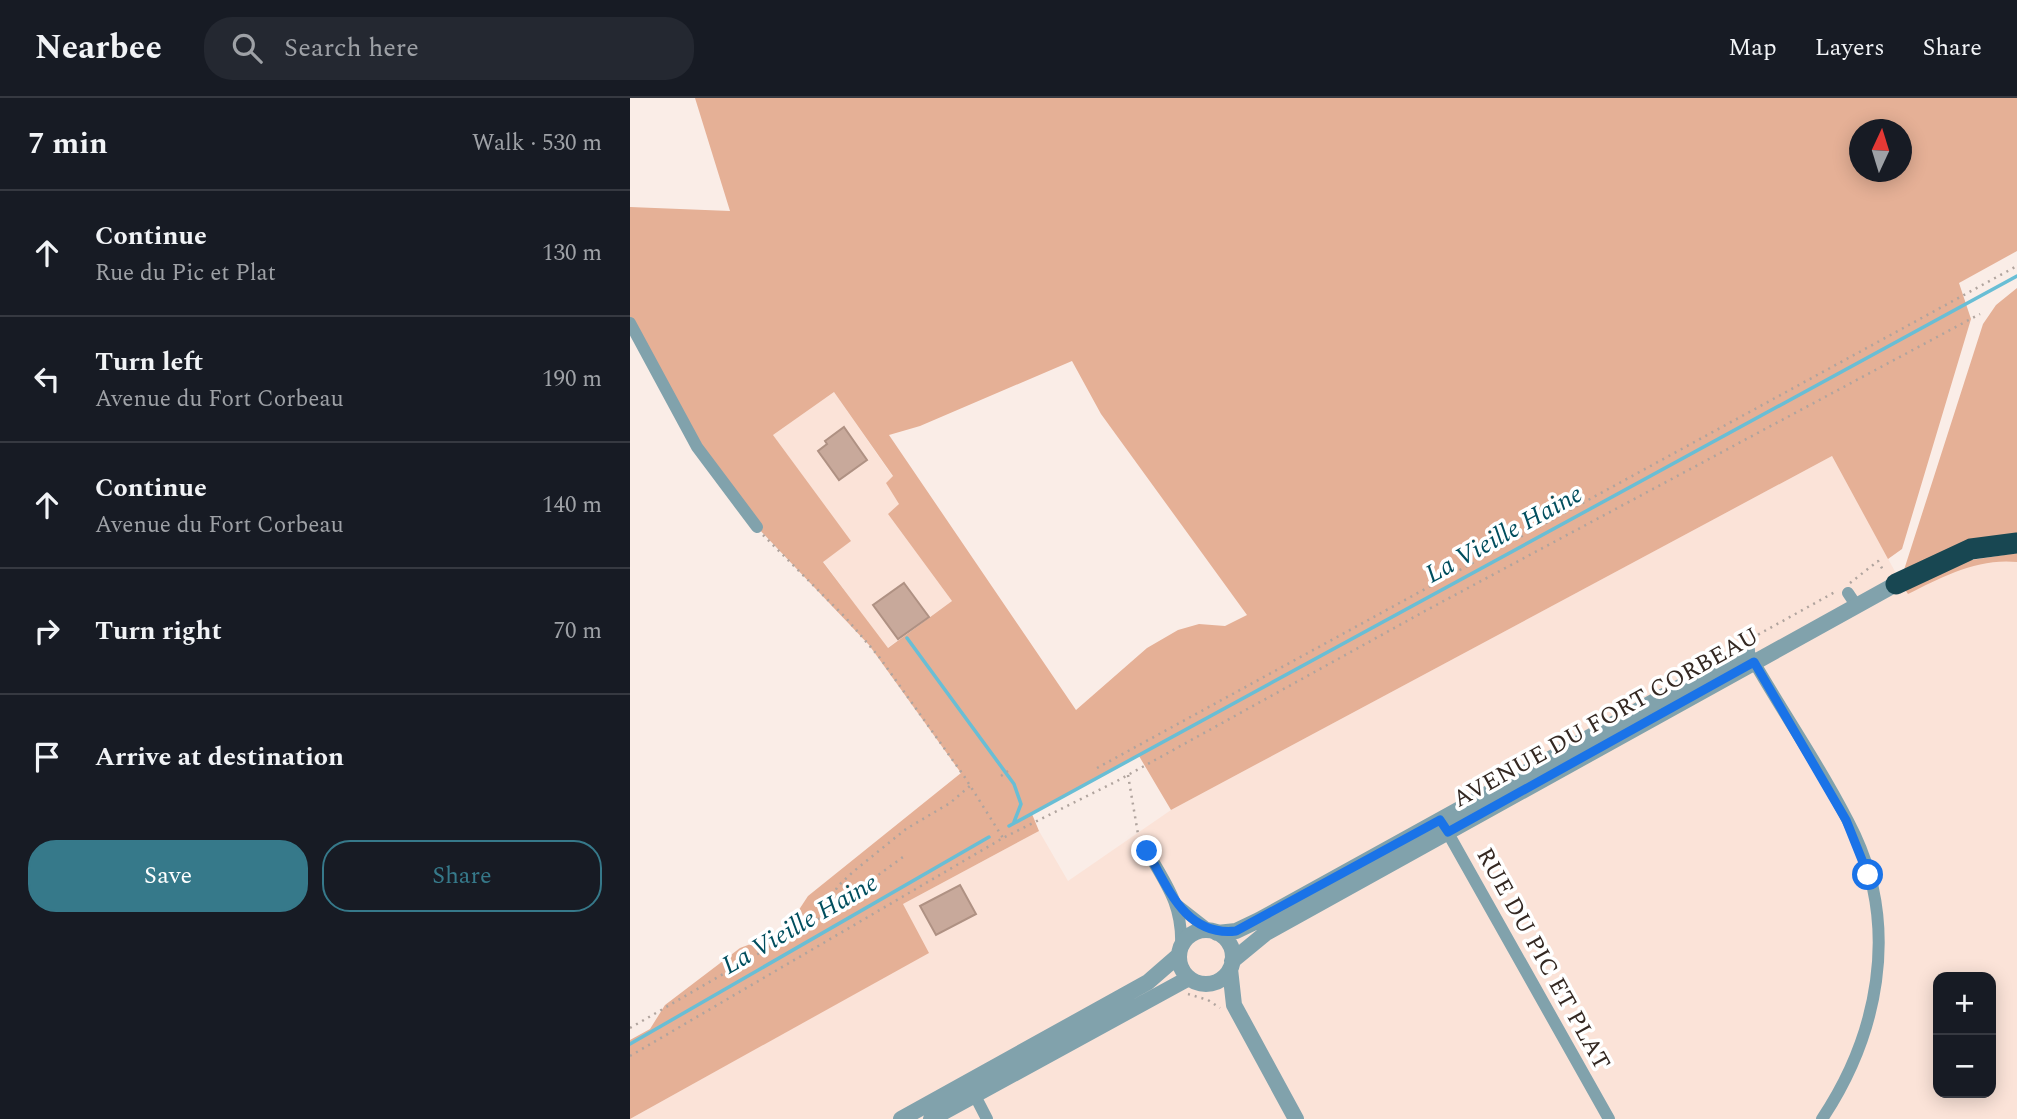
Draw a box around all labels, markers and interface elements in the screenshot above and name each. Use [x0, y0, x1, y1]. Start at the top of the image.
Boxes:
search box [204, 17, 694, 80]
text: Nearbee [35, 23, 162, 73]
text: Search here [284, 28, 419, 68]
icon: search [228, 29, 266, 67]
text: Map [1728, 30, 1777, 66]
text: Layers [1815, 30, 1885, 66]
text: Share [1923, 30, 1982, 66]
north arrow [1849, 119, 1912, 182]
text: 7 min [28, 121, 108, 167]
text: Walk · 530 m [472, 126, 602, 161]
text: Continue [95, 216, 207, 256]
icon: ahead [28, 234, 66, 272]
text: 130 m [542, 236, 602, 271]
text: Rue du Pic et Plat [95, 256, 276, 291]
text: Turn left [95, 342, 203, 382]
icon: left [28, 360, 66, 398]
text: 190 m [542, 362, 602, 397]
text: Avenue du Fort Corbeau [95, 382, 344, 417]
text: Continue [95, 468, 207, 508]
water label: La Vieille Haine [1418, 474, 1590, 594]
icon: ahead [28, 486, 66, 524]
text: 140 m [542, 488, 602, 523]
text: Avenue du Fort Corbeau [95, 508, 344, 543]
text: Turn right [95, 611, 222, 651]
icon: right [28, 612, 66, 650]
text: 70 m [553, 614, 602, 649]
street label: AVENUE DU FORT CORBEAU [1446, 619, 1766, 817]
text: Arrive at destination [95, 737, 344, 777]
icon: arrive [28, 738, 66, 776]
route end [1131, 835, 1162, 866]
button: Save [28, 840, 308, 912]
button: Share [322, 840, 602, 912]
street label: RUE DU PIC ET PLAT [1467, 841, 1619, 1077]
route start [1852, 859, 1883, 890]
water label: La Vieille Haine [714, 863, 886, 985]
map controls [1933, 972, 1996, 1098]
button: + [1933, 972, 1996, 1035]
button: − [1933, 1035, 1996, 1098]

